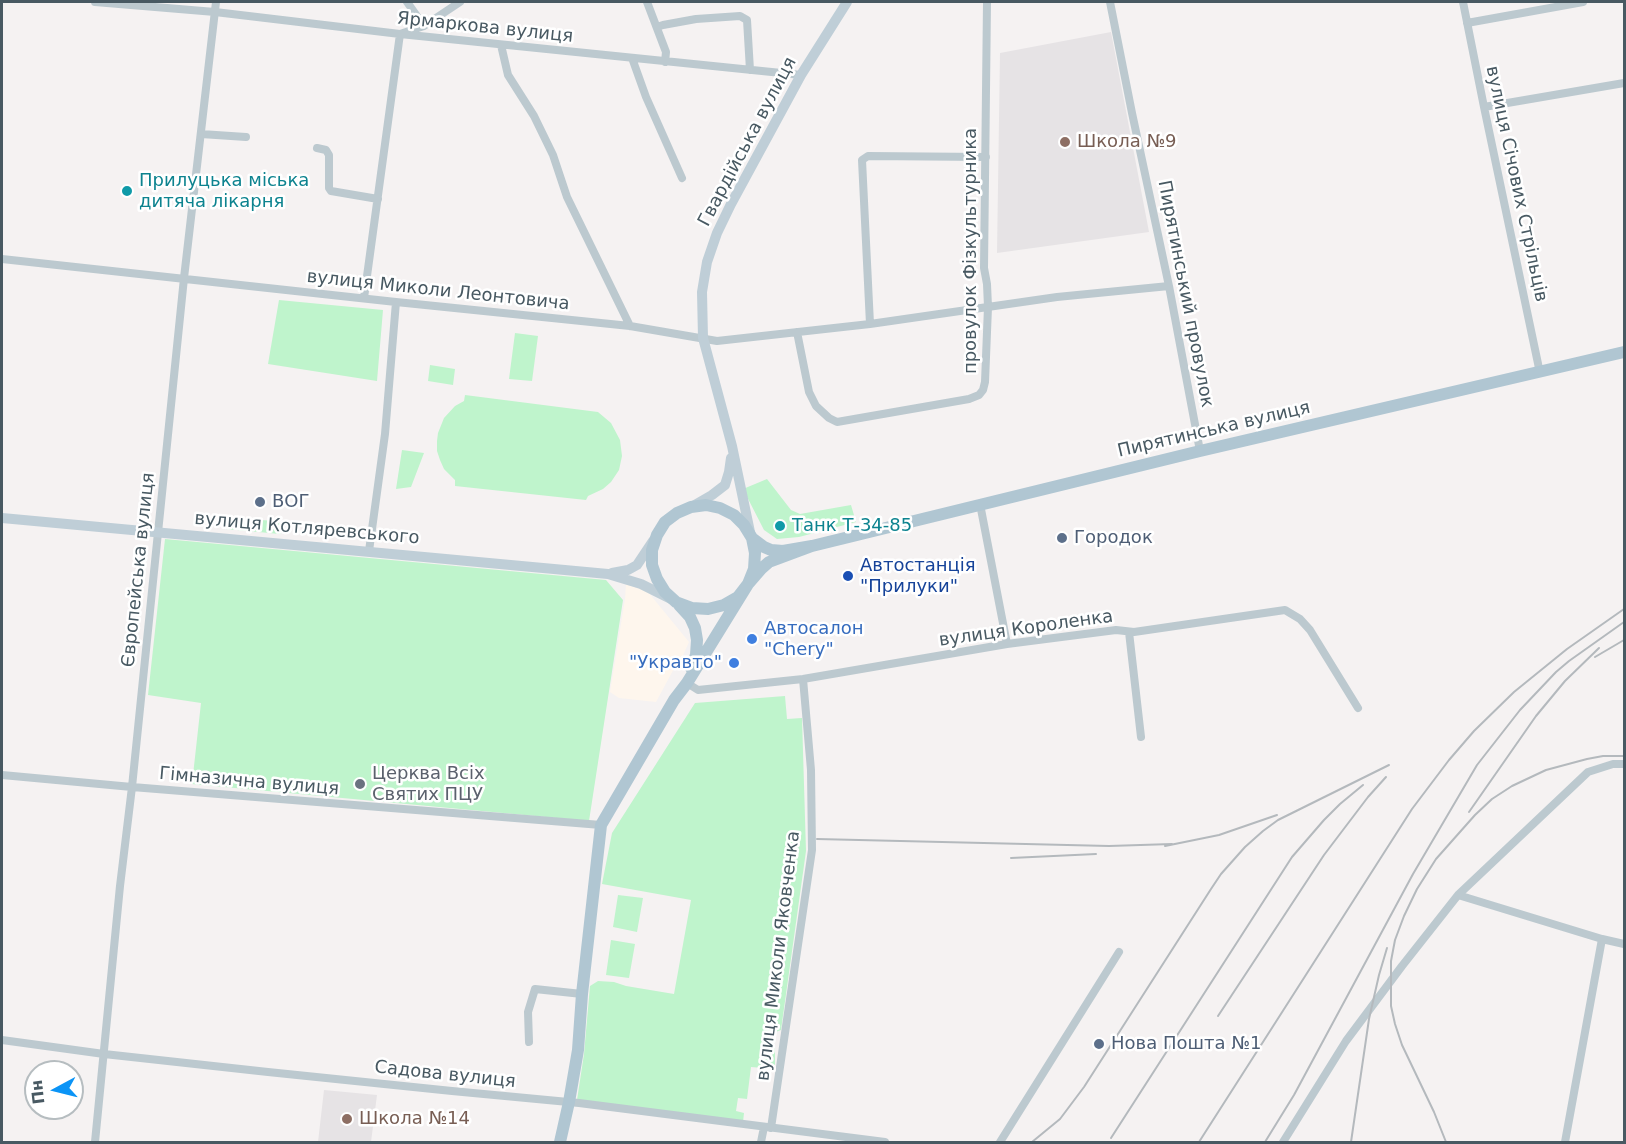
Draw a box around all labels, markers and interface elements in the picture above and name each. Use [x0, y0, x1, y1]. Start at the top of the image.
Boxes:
street label: Ярмаркова вулиця [396, 8, 574, 48]
street label: Гвардійська вулиця [694, 54, 802, 230]
street label: вулиця Січових Стрільців [1480, 64, 1552, 304]
street label: провулок Фізкультурника [960, 128, 982, 374]
place label: Школа №9 [1077, 131, 1177, 153]
marker: Школа №9 [1058, 135, 1072, 149]
place label: Прилуцька міська дитяча лікарня [139, 170, 309, 213]
street label: Пирятинський провулок [1152, 179, 1218, 409]
marker: Прилуцька міська дитяча лікарня [120, 184, 134, 198]
street label: вулиця Миколи Леонтовича [306, 266, 570, 316]
street label: Пирятинська вулиця [1116, 397, 1312, 463]
street label: Європейська вулиця [118, 471, 160, 669]
place label: ВОГ [272, 491, 309, 513]
marker: ВОГ [253, 495, 267, 509]
street label: вулиця Котляревського [194, 508, 420, 550]
place label: Танк Т-34-85 [792, 515, 912, 537]
marker: Танк Т-34-85 [773, 519, 787, 533]
place label: Городок [1074, 527, 1153, 549]
marker: Городок [1055, 531, 1069, 545]
place label: Автостанція "Прилуки" [860, 555, 976, 598]
marker: Автостанція "Прилуки" [841, 569, 855, 583]
street label: вулиця Короленка [937, 606, 1115, 652]
place label: Автосалон "Chery" [764, 618, 864, 660]
marker: Автосалон "Chery" [745, 632, 759, 646]
place label: "Укравто" [629, 652, 722, 674]
marker: "Укравто" [727, 656, 741, 670]
street label: Гімназична вулиця [158, 763, 340, 801]
place label: Церква Всіх Святих ПЦУ [372, 763, 485, 806]
marker: Церква Всіх Святих ПЦУ [353, 777, 367, 791]
street label: вулиця Миколи Яковченка [753, 830, 805, 1082]
place label: Нова Пошта №1 [1111, 1033, 1261, 1055]
marker: Нова Пошта №1 [1092, 1037, 1106, 1051]
street label: Садова вулиця [373, 1057, 517, 1093]
north arrow [24, 1060, 84, 1120]
text: Пн [27, 1079, 49, 1105]
place label: Школа №14 [359, 1108, 470, 1130]
marker: Школа №14 [340, 1112, 354, 1126]

